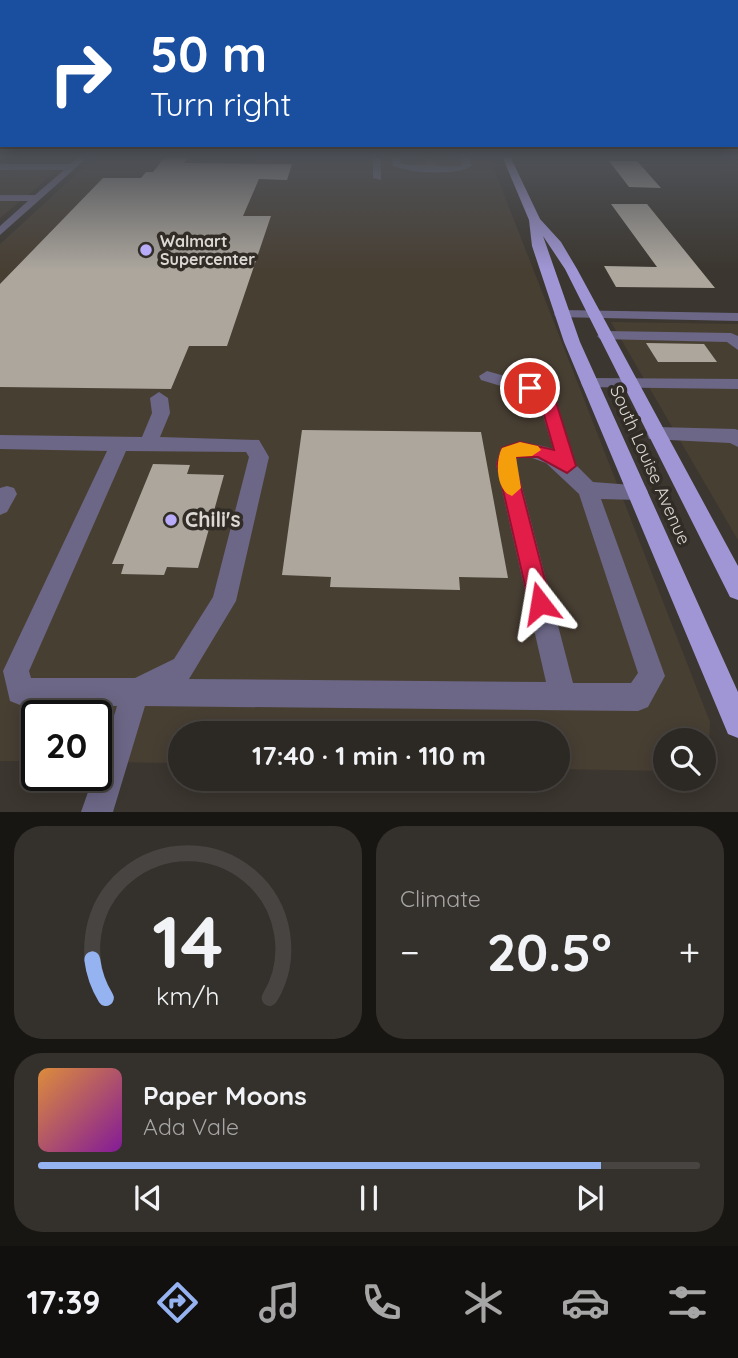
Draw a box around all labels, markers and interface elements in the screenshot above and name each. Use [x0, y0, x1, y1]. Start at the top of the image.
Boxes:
text: 50 m [150, 23, 267, 84]
icon: right [35, 28, 126, 119]
text: Turn right [150, 84, 291, 124]
place label: Walmart Supercenter [160, 231, 255, 269]
marker: Walmart Supercenter [138, 242, 154, 258]
pin [500, 358, 560, 418]
icon: arrive [511, 369, 549, 407]
street label: South Louise Avenue [605, 382, 696, 548]
place label: Chili's [185, 506, 241, 532]
marker: Chili's [163, 512, 179, 528]
position arrow [503, 566, 577, 640]
speed limit sign: 20 [21, 700, 112, 791]
map controls [653, 728, 716, 791]
button: search [653, 728, 716, 791]
text: 17:40 · 1 min · 110 m [252, 739, 486, 772]
text: Climate [400, 884, 481, 913]
text: 14 [152, 896, 224, 987]
text: 20.5° [487, 919, 612, 984]
text: − [400, 928, 420, 976]
text: + [679, 928, 700, 976]
text: km/h [156, 980, 220, 1011]
text: Paper Moons [143, 1079, 307, 1112]
text: Ada Vale [143, 1112, 239, 1141]
icon: previous [129, 1179, 167, 1217]
icon: pause [350, 1179, 388, 1217]
icon: next [571, 1179, 609, 1217]
icon: directions [153, 1278, 202, 1327]
icon: music [255, 1278, 304, 1327]
icon: phone [357, 1278, 406, 1327]
icon: climate [459, 1278, 508, 1327]
icon: car [561, 1278, 610, 1327]
icon: filters [663, 1278, 712, 1327]
text: 17:39 [26, 1282, 101, 1322]

